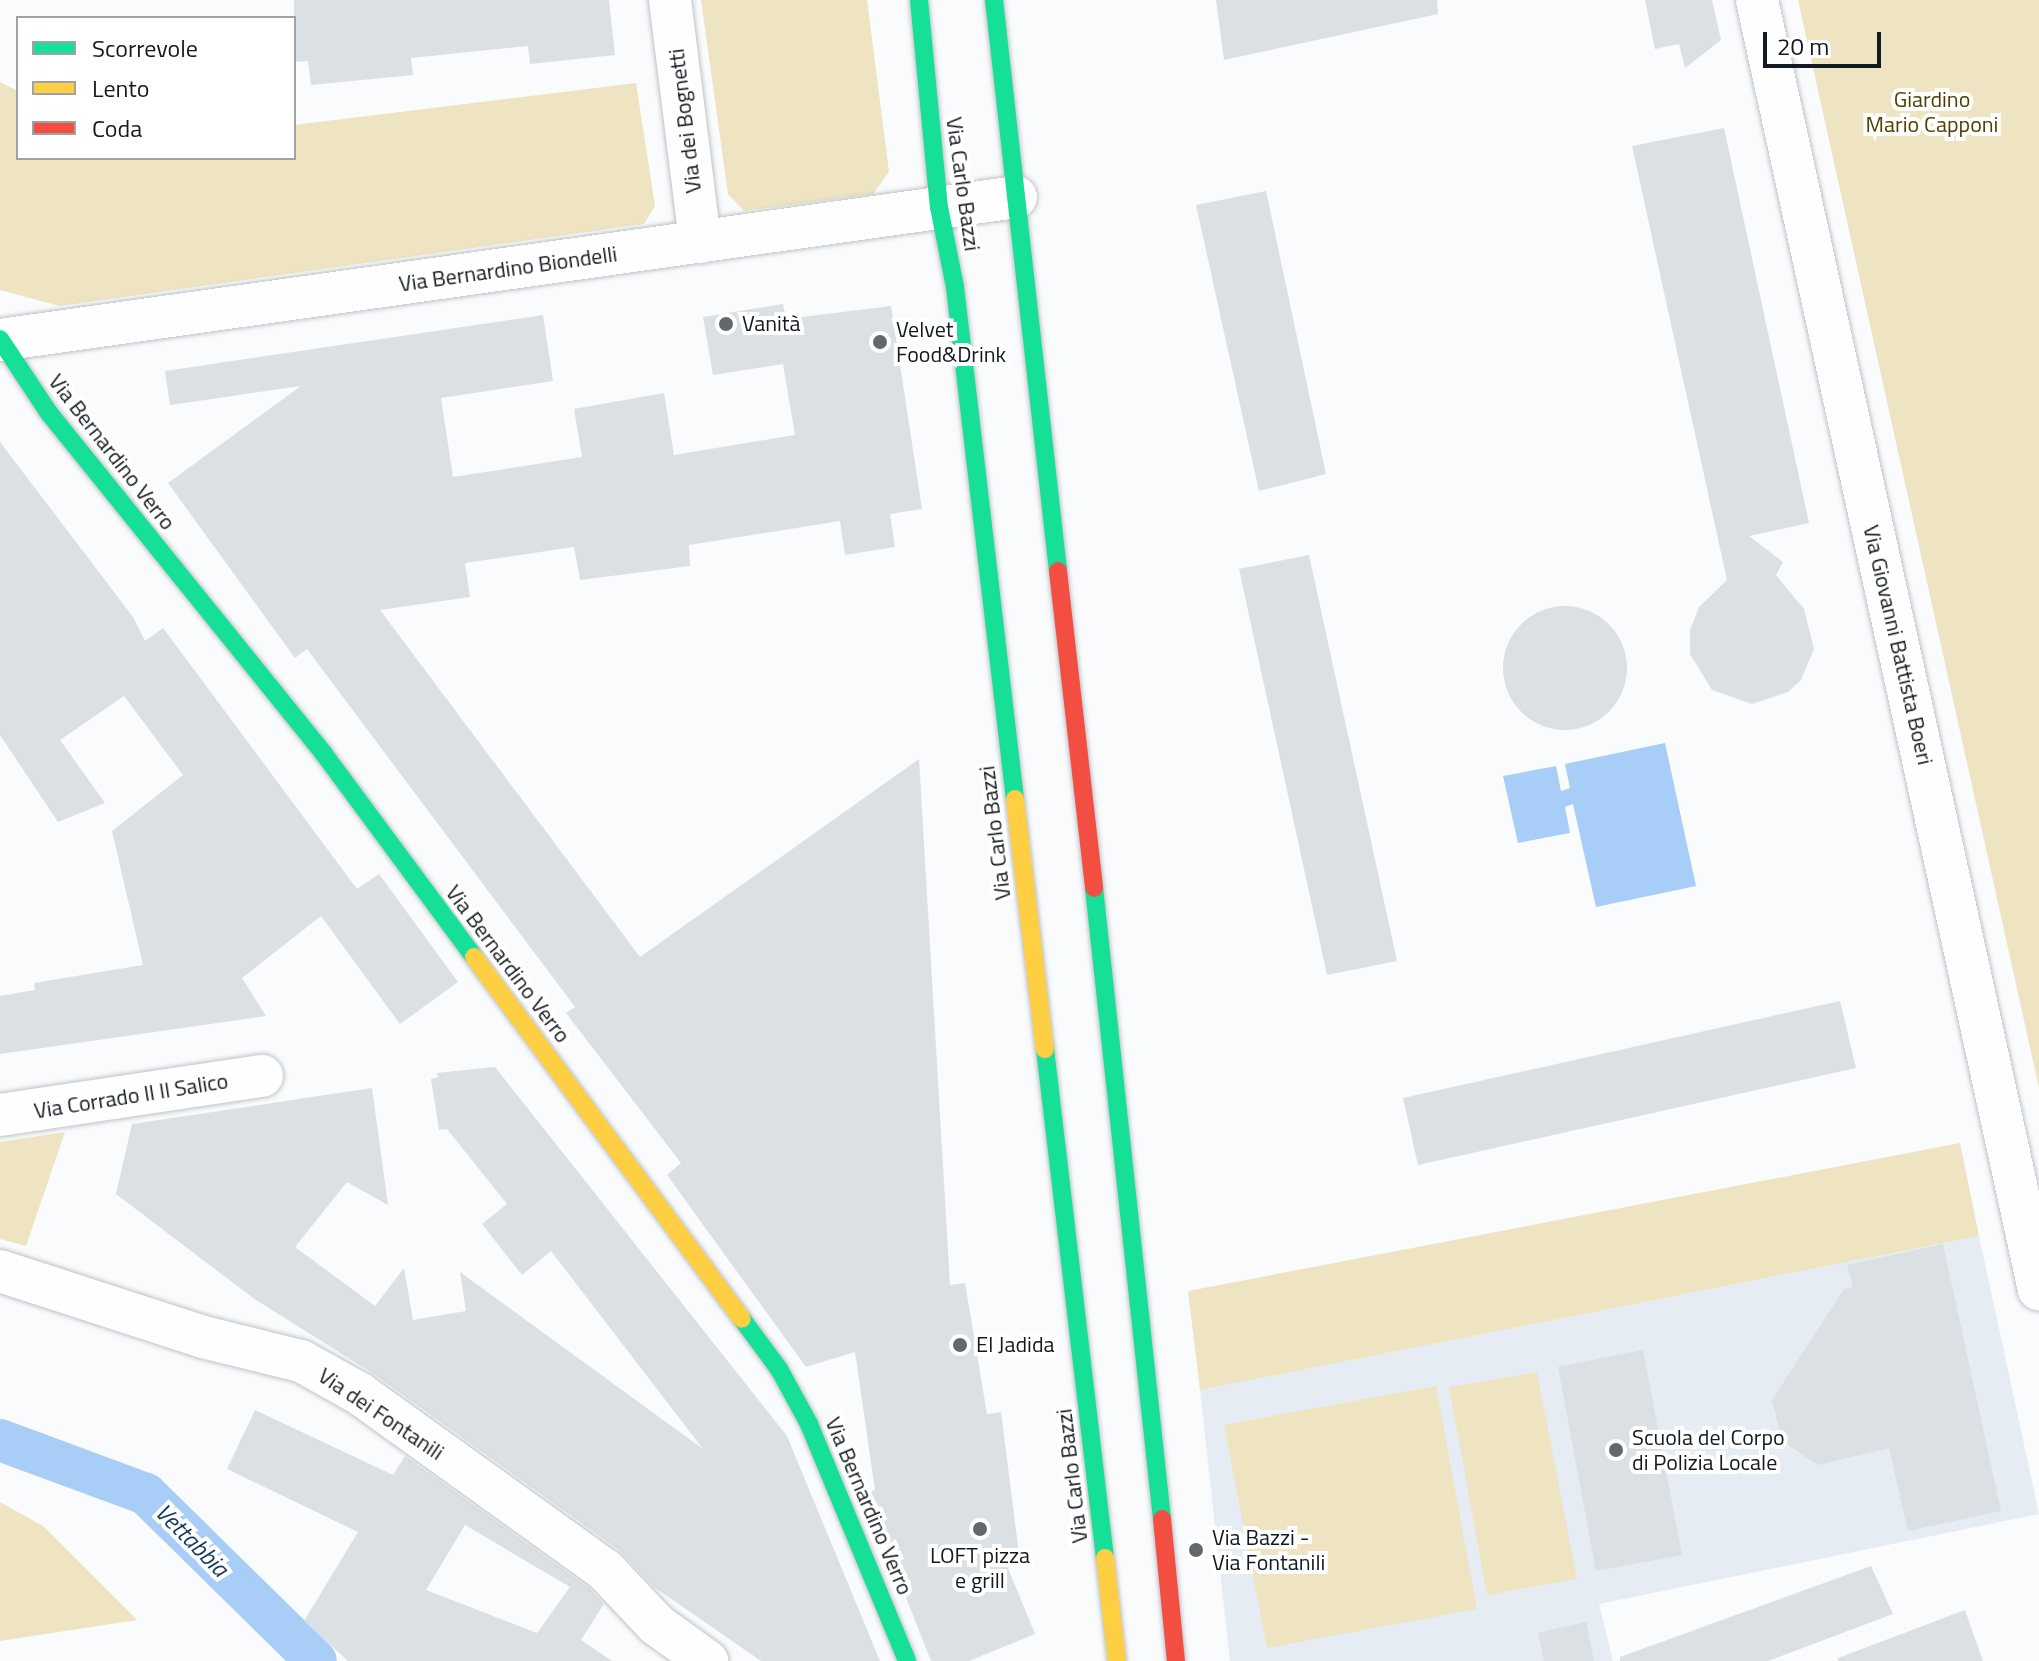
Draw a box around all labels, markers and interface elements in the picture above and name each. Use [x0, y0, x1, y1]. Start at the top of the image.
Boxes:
legend [16, 16, 296, 160]
scale bar [1767, 16, 1885, 66]
text: 20 m [1777, 28, 1829, 64]
text: Scorrevole [92, 30, 198, 66]
street label: Via dei Bognetti [663, 47, 707, 195]
text: Lento [92, 70, 149, 106]
park label: Giardino Mario Capponi [1866, 86, 1998, 138]
text: Coda [92, 110, 142, 146]
street label: Via Carlo Bazzi [941, 115, 985, 253]
street label: Via Bernardino Biondelli [397, 241, 619, 297]
place label: Vanità [742, 311, 801, 337]
marker: Vanità [717, 315, 735, 333]
place label: Velvet Food&Drink [896, 316, 1006, 368]
marker: Velvet Food&Drink [871, 333, 889, 351]
street label: Via Bernardino Verro [43, 369, 181, 535]
street label: Via Giovanni Battista Boeri [1858, 523, 1938, 767]
street label: Via Carlo Bazzi [974, 764, 1016, 902]
street label: Via Bernardino Verro [440, 880, 576, 1048]
street label: Via Corrado II Il Salico [32, 1068, 230, 1124]
place label: El Jadida [976, 1332, 1055, 1358]
marker: El Jadida [951, 1336, 969, 1354]
street label: Via dei Fontanili [313, 1362, 449, 1466]
street label: Via Carlo Bazzi [1051, 1407, 1093, 1545]
street label: Via Bernardino Verro [820, 1413, 918, 1599]
place label: Scuola del Corpo di Polizia Locale [1632, 1424, 1785, 1476]
marker: Scuola del Corpo di Polizia Locale [1607, 1441, 1625, 1459]
water label: Vettabbia [149, 1497, 235, 1583]
marker: LOFT pizza e grill [971, 1520, 989, 1538]
place label: Via Bazzi - Via Fontanili [1212, 1524, 1325, 1576]
marker: Via Bazzi - Via Fontanili [1187, 1541, 1205, 1559]
place label: LOFT pizza e grill [930, 1542, 1030, 1594]

